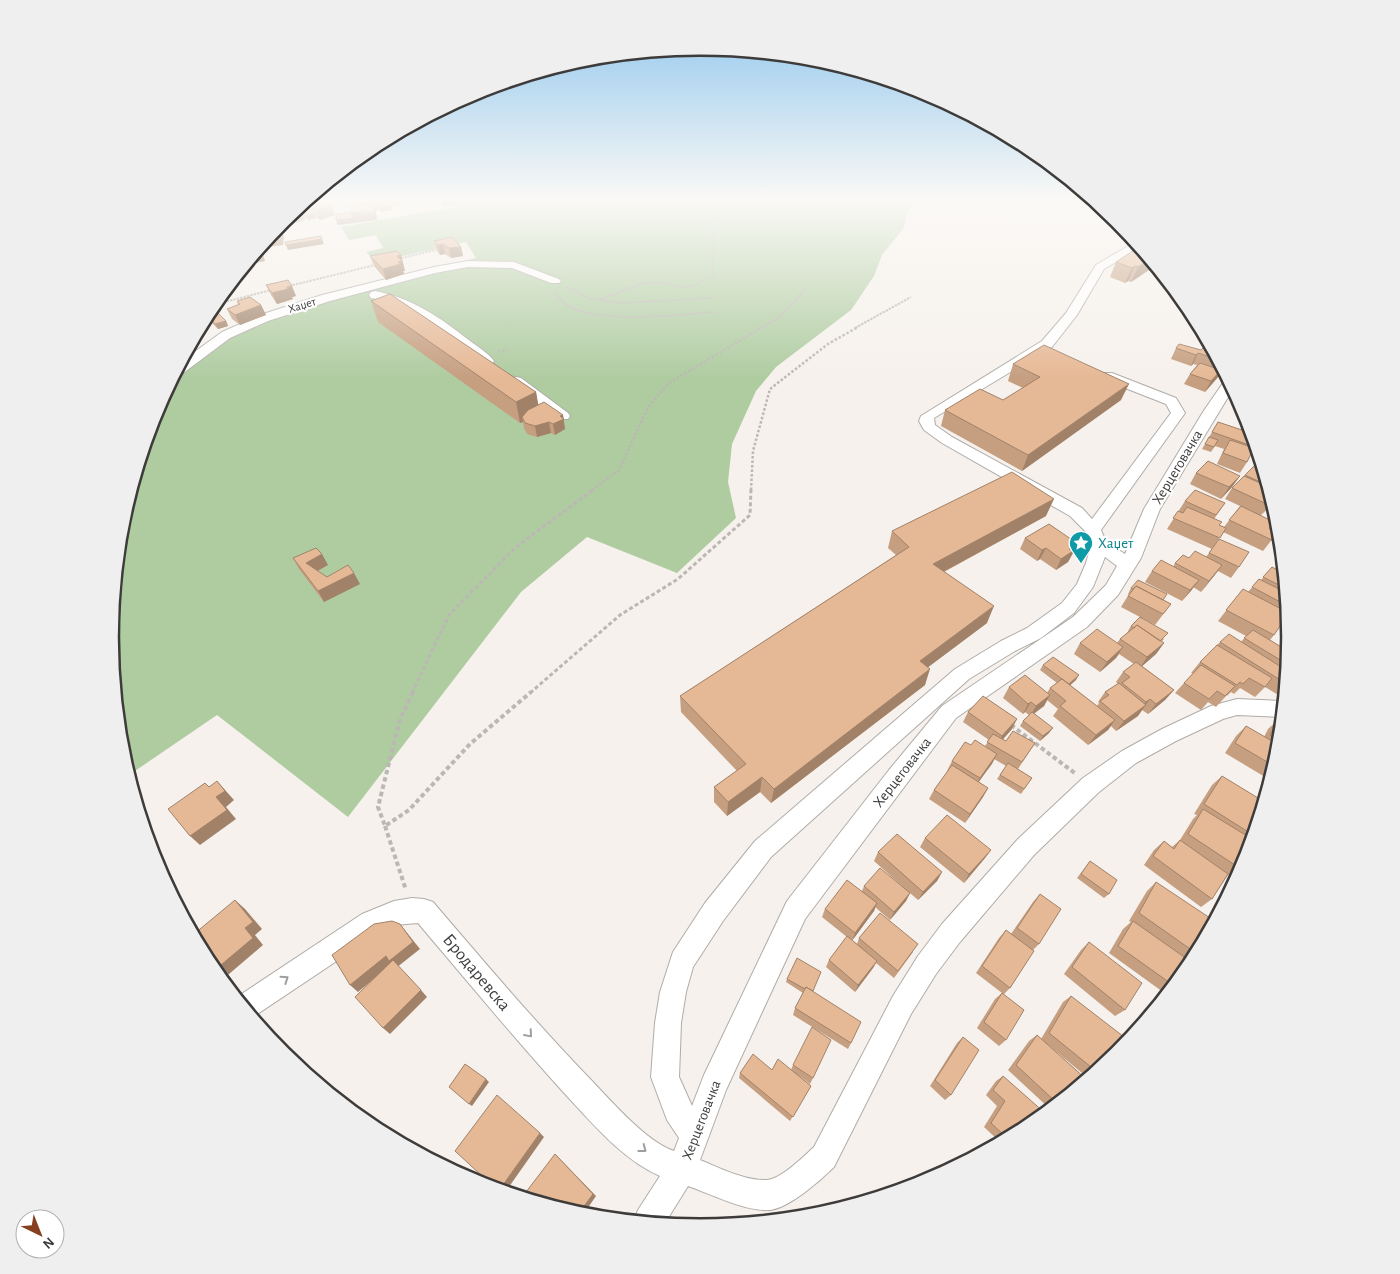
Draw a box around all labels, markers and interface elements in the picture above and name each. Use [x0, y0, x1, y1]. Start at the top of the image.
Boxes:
street label: Хаџет [287, 295, 318, 315]
street label: Херцеговачка [1149, 427, 1206, 507]
place icon: Хаџет [1068, 530, 1094, 564]
place label: Хаџет [1098, 536, 1134, 551]
street label: Херцеговачка [871, 735, 934, 810]
street label: Бродаревска [439, 931, 513, 1015]
one-way arrow [279, 976, 288, 985]
one-way arrow [523, 1028, 532, 1037]
street label: Херцеговачка [679, 1078, 724, 1162]
one-way arrow [637, 1143, 647, 1152]
north arrow [15, 1209, 65, 1259]
text: N [40, 1234, 57, 1251]

